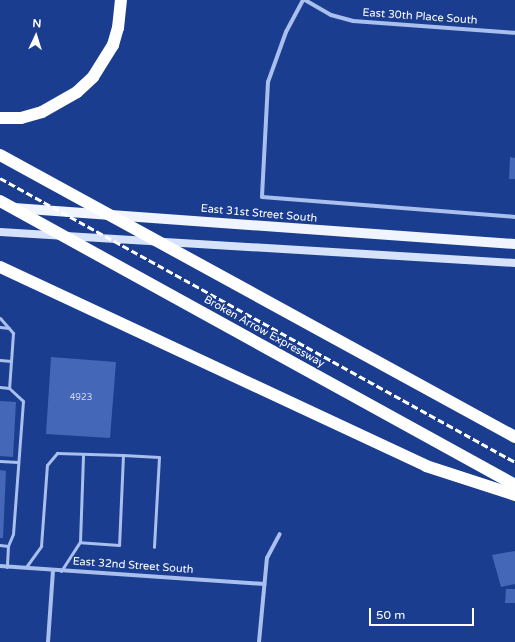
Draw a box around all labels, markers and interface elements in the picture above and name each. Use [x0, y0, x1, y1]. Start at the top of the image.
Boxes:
street label: East 30th Place South [362, 6, 478, 28]
north arrow [16, 16, 56, 56]
text: N [32, 17, 42, 30]
street label: East 31st Street South [200, 202, 318, 226]
street label: Broken Arrow Expressway [201, 293, 327, 371]
house number: 4923 [70, 393, 92, 403]
street label: East 32nd Street South [72, 555, 194, 577]
scale bar [371, 600, 476, 626]
text: 50 m [376, 608, 405, 622]

